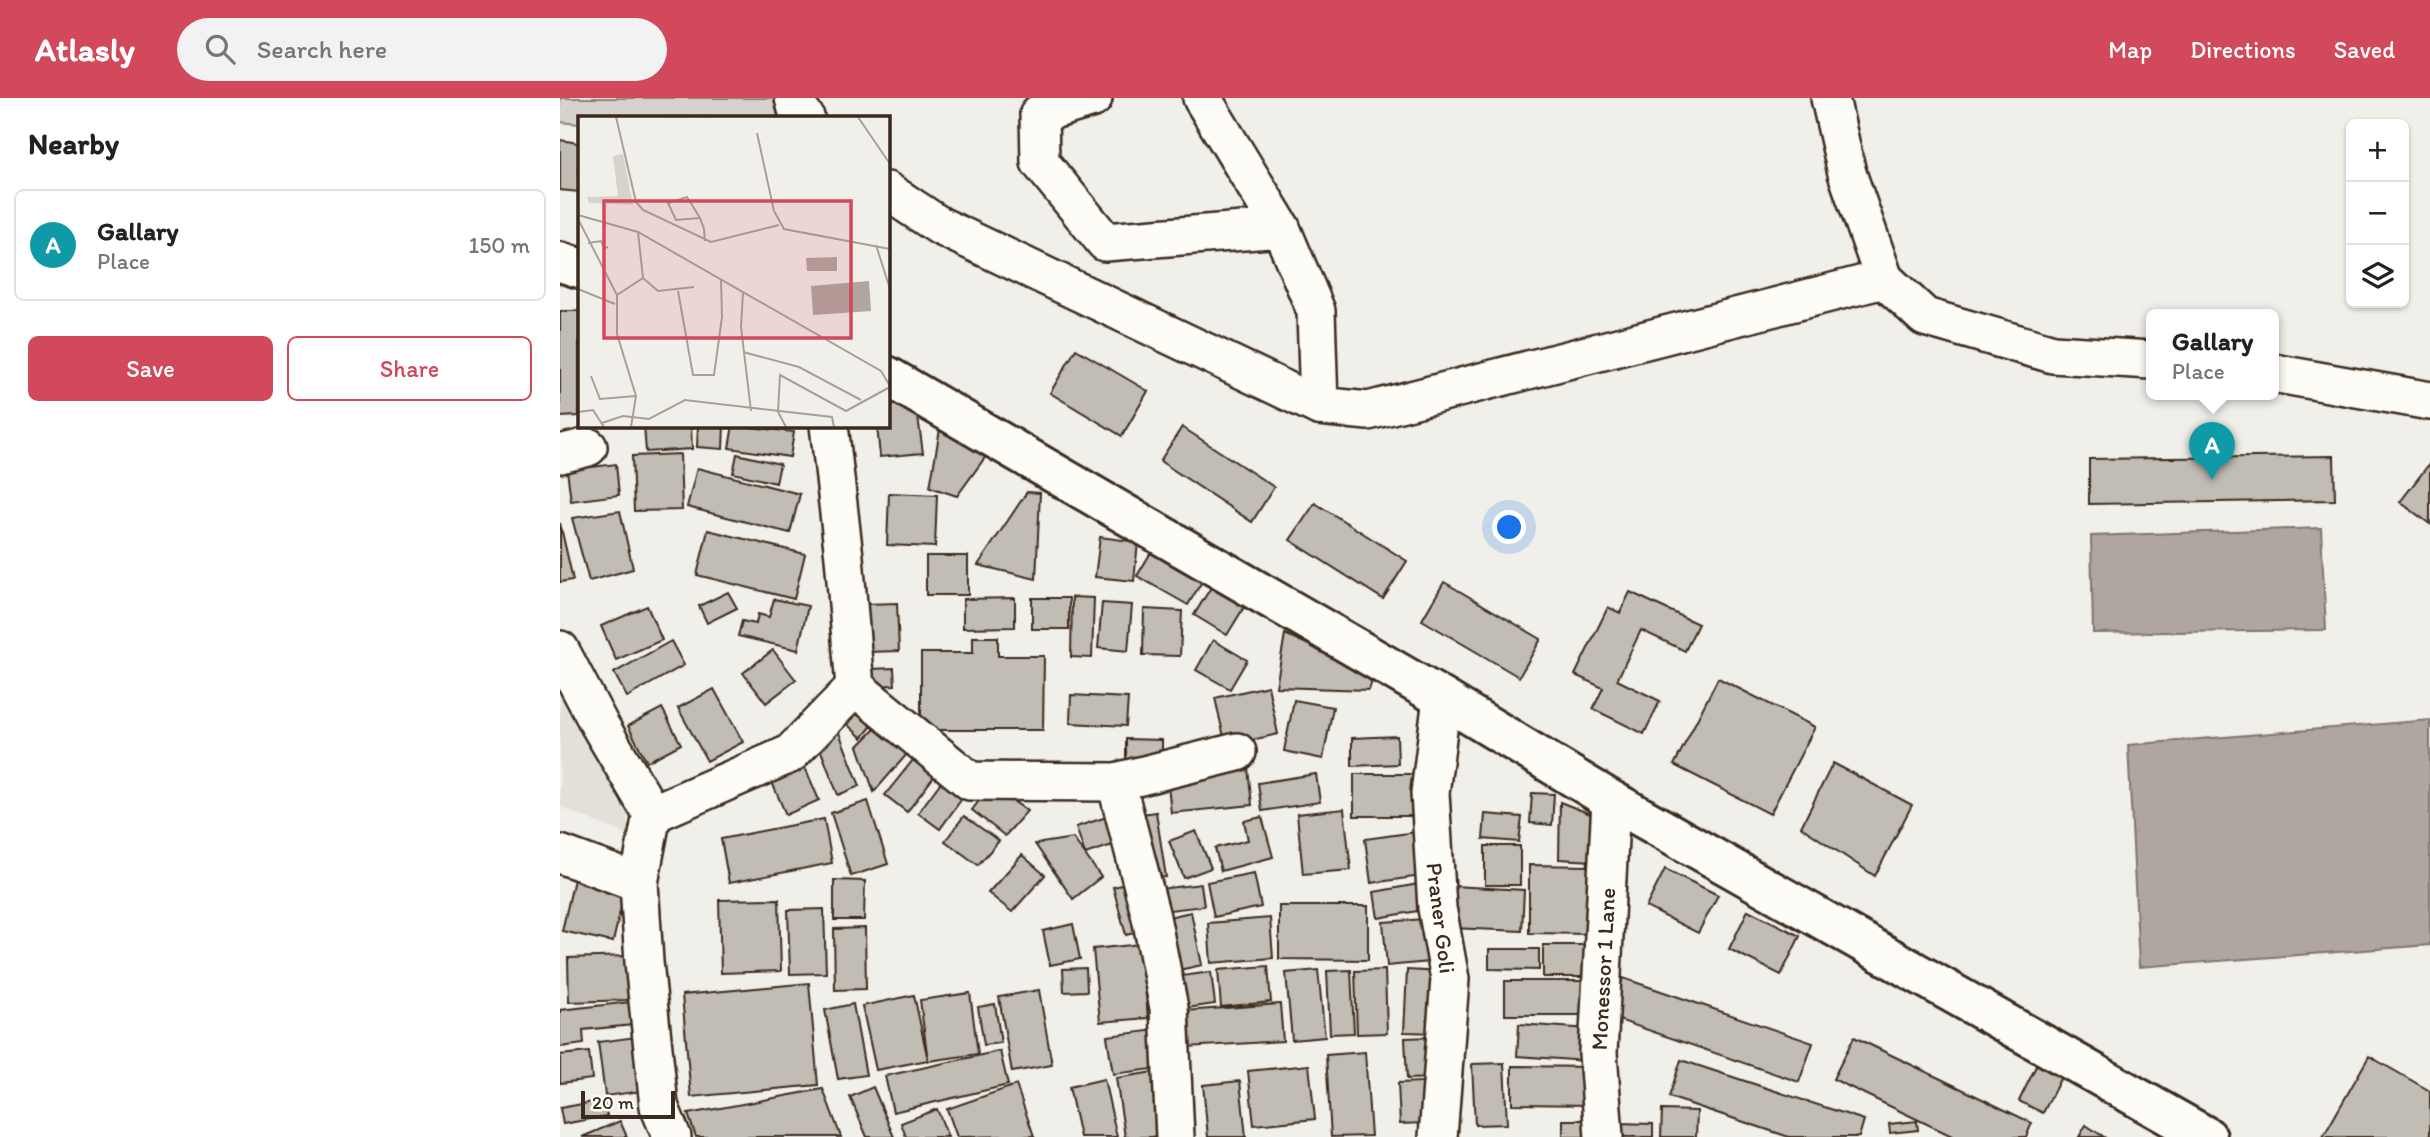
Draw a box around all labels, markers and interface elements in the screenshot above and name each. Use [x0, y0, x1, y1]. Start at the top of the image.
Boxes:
search box [177, 18, 667, 81]
text: Atlasly [35, 30, 135, 69]
icon: search [201, 30, 239, 68]
text: Search here [257, 33, 387, 65]
text: Map [2108, 35, 2152, 64]
text: Directions [2190, 35, 2296, 64]
text: Saved [2334, 35, 2395, 64]
inset map [578, 116, 889, 427]
map controls [2346, 119, 2409, 308]
button: + [2346, 119, 2409, 182]
text: Nearby [28, 125, 119, 162]
button: − [2346, 182, 2409, 245]
text: Gallary [97, 215, 179, 247]
text: A [46, 231, 60, 259]
text: 150 m [469, 231, 530, 259]
button: layers [2346, 245, 2409, 308]
text: Place [97, 247, 150, 275]
popup [2146, 309, 2279, 400]
text: Gallary [2172, 325, 2253, 357]
button: Save [28, 336, 273, 401]
button: Share [287, 336, 532, 401]
text: Place [2172, 357, 2225, 385]
pin: A [2189, 422, 2235, 480]
your location [1492, 510, 1526, 544]
street label: Praner Goli [1420, 861, 1462, 975]
street label: Monessor 1 Lane [1585, 887, 1621, 1051]
scale bar [581, 1088, 676, 1120]
text: 20 m [592, 1091, 634, 1114]

